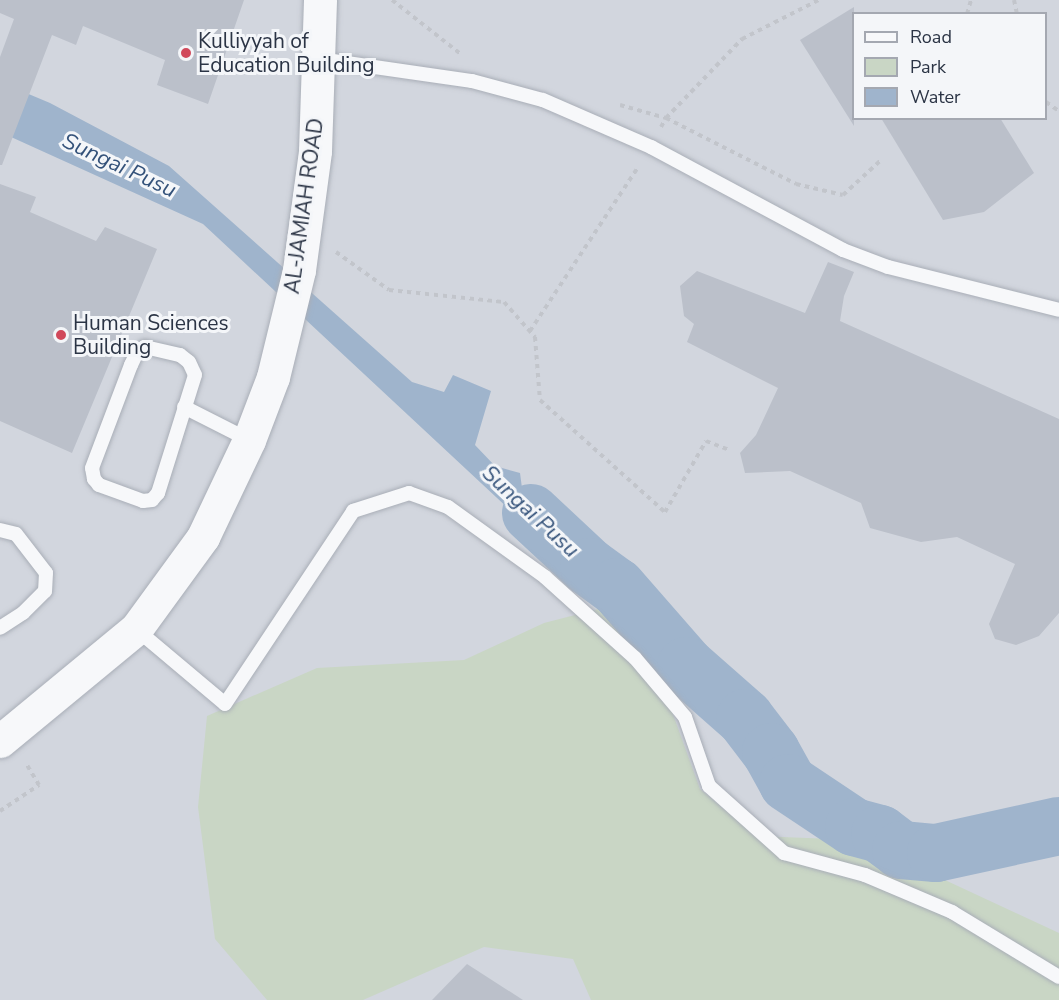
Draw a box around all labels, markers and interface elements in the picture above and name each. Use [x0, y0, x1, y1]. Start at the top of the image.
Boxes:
legend [852, 12, 1047, 120]
text: Road [910, 25, 952, 49]
place label: Kulliyyah of Education Building [198, 28, 374, 78]
marker: Kulliyyah of Education Building [179, 46, 193, 60]
text: Park [910, 55, 946, 79]
text: Water [910, 85, 961, 109]
street label: AL-JAMIAH ROAD [279, 117, 329, 295]
water label: Sungai Pusu [58, 128, 180, 204]
place label: Human Sciences Building [73, 310, 229, 360]
marker: Human Sciences Building [54, 328, 68, 342]
water label: Sungai Pusu [476, 460, 584, 564]

